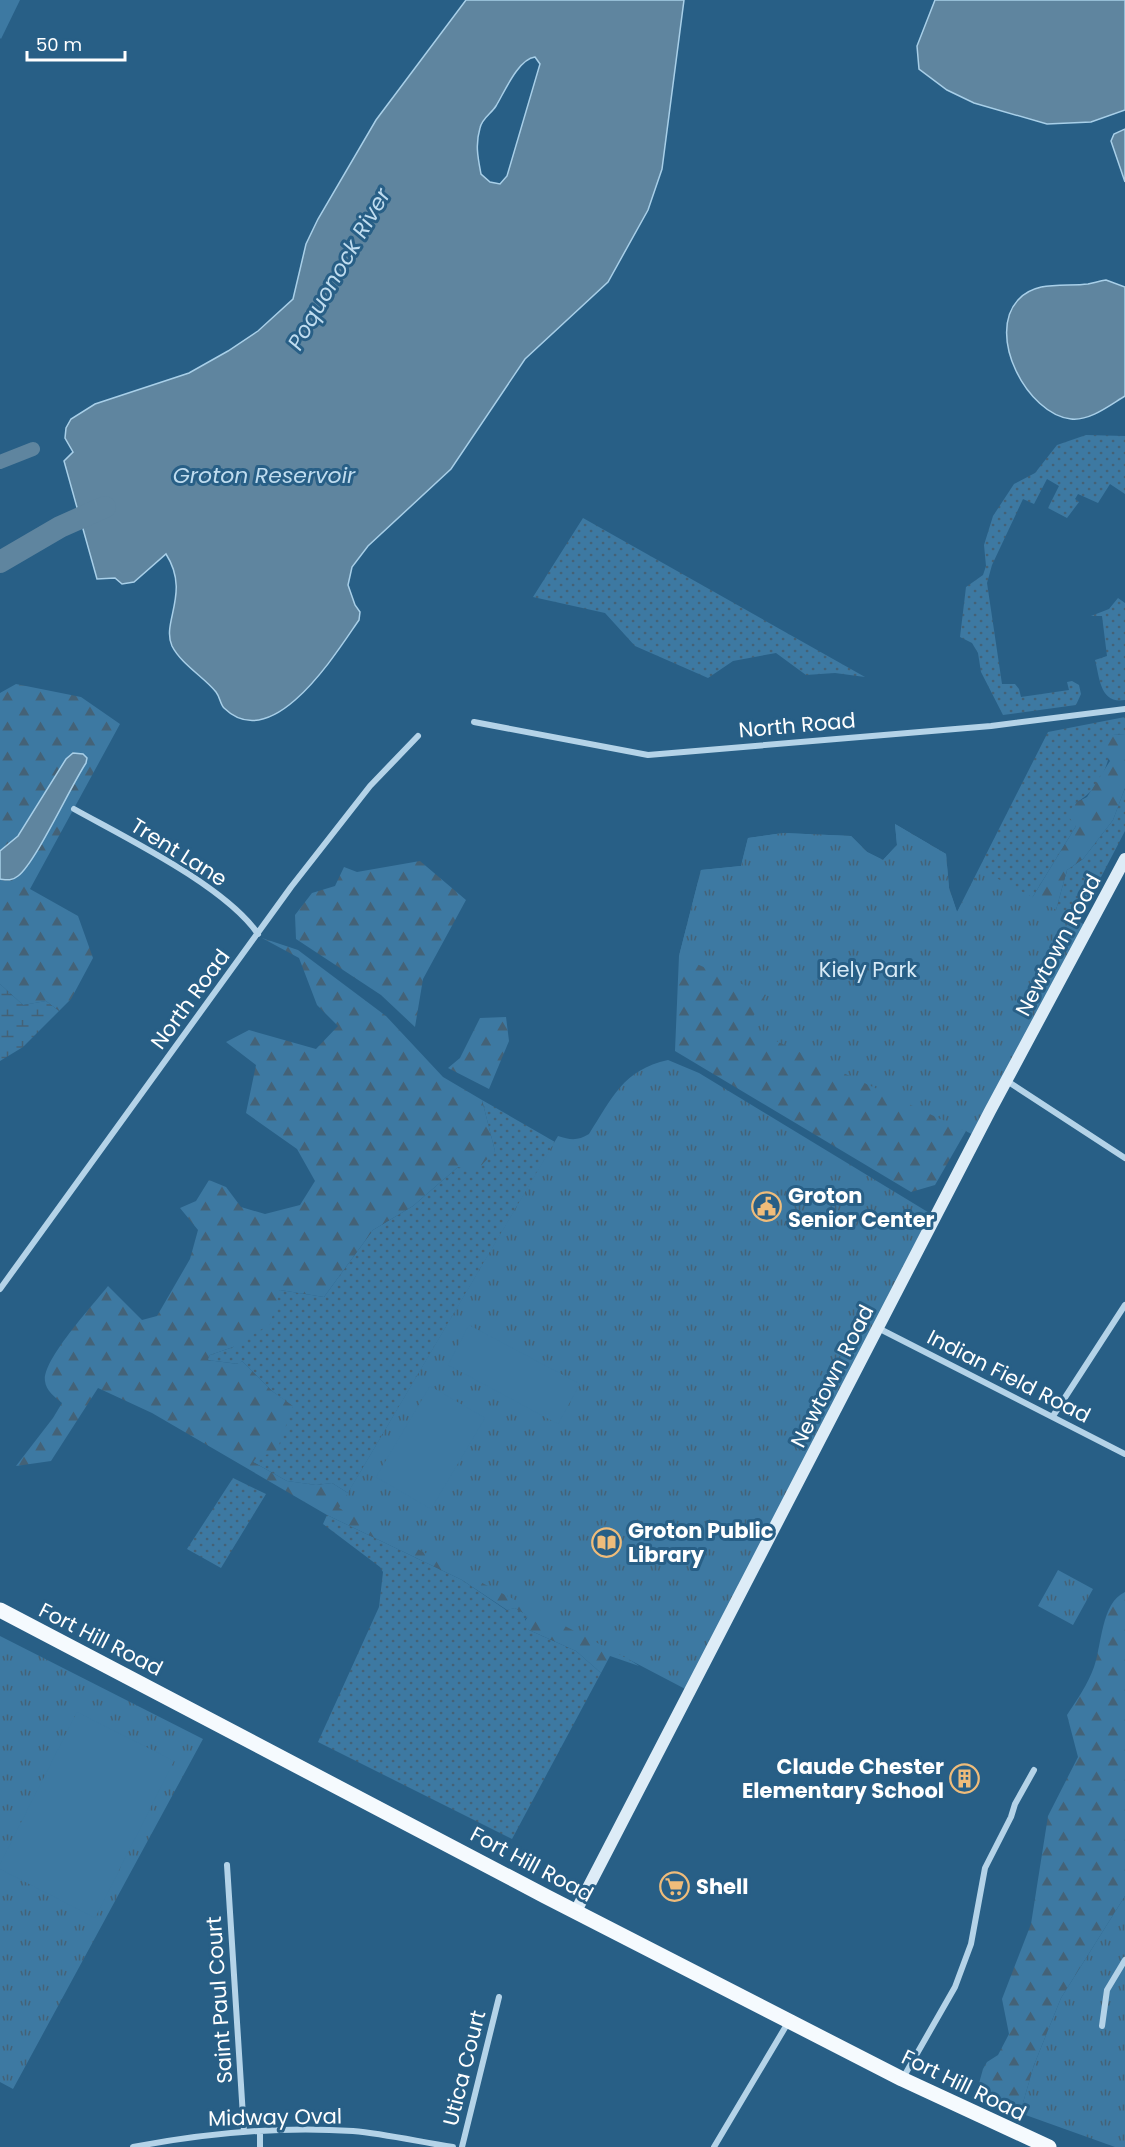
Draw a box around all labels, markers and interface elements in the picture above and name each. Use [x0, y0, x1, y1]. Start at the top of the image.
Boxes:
scale bar [27, 24, 124, 62]
text: 50 m [36, 32, 82, 57]
water label: Poquonock River [280, 182, 398, 356]
water label: Groton Reservoir [173, 460, 356, 491]
street label: North Road [737, 705, 857, 745]
street label: Trent Lane [125, 811, 233, 893]
street label: Newtown Road [1008, 869, 1108, 1021]
street label: North Road [144, 943, 236, 1055]
park label: Kiely Park [819, 955, 917, 984]
place label: Groton Senior Center [788, 1181, 935, 1234]
public building icon: Groton Senior Center [751, 1191, 783, 1223]
street label: Newtown Road [783, 1299, 881, 1453]
street label: Indian Field Road [922, 1322, 1096, 1430]
place label: Groton Public Library [628, 1516, 774, 1569]
library icon: Groton Public Library [591, 1526, 623, 1558]
street label: Fort Hill Road [34, 1595, 168, 1683]
place label: Claude Chester Elementary School [742, 1752, 944, 1805]
building icon: Claude Chester Elementary School [949, 1762, 981, 1794]
street label: Fort Hill Road [465, 1819, 599, 1909]
supermarket icon: Shell [659, 1870, 691, 1902]
place label: Shell [696, 1872, 748, 1901]
street label: Saint Paul Court [199, 1915, 239, 2085]
street label: Utica Court [436, 2007, 492, 2129]
street label: Fort Hill Road [897, 2042, 1031, 2128]
street label: Midway Oval [208, 2101, 342, 2133]

